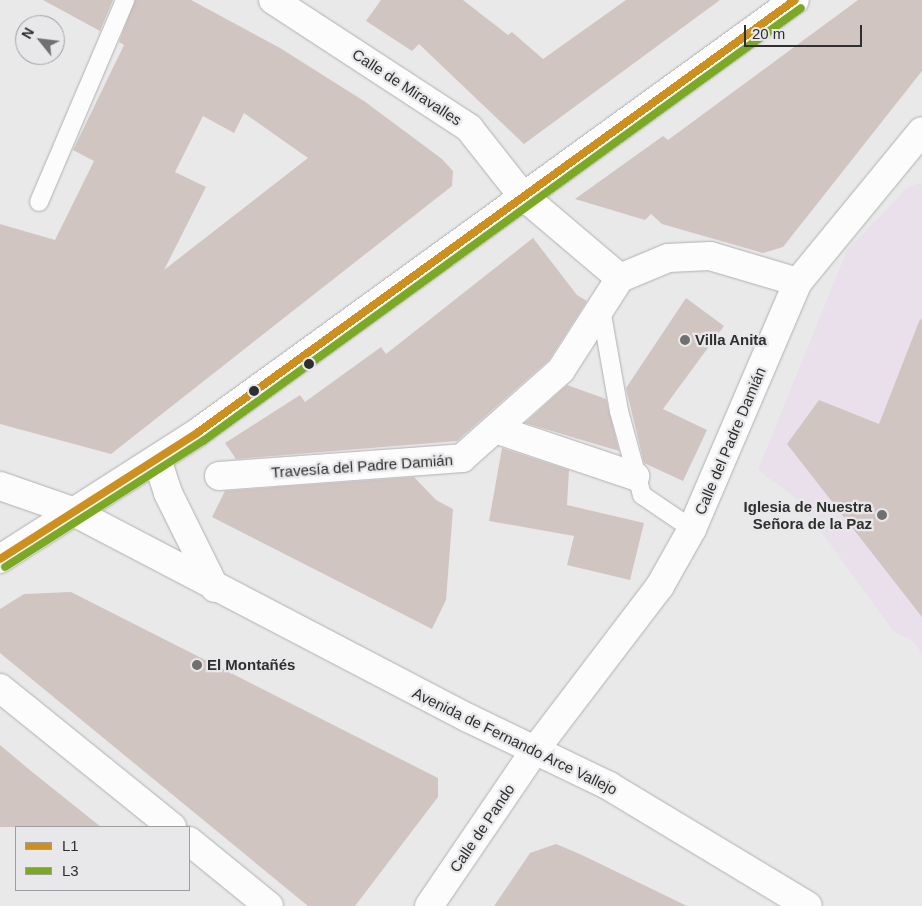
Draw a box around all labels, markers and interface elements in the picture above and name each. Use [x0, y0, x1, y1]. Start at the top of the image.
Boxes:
north arrow [15, 15, 65, 65]
scale bar [747, 15, 864, 47]
text: N [18, 25, 37, 42]
text: 20 m [752, 25, 785, 42]
street label: Calle de Miravalles [349, 45, 465, 129]
place label: Villa Anita [695, 331, 767, 349]
marker: Villa Anita [679, 334, 691, 346]
unlabelled marker [304, 359, 314, 369]
street label: Calle del Padre Damián [691, 365, 769, 517]
unlabelled marker [249, 386, 259, 396]
street label: Travesía del Padre Damián [271, 451, 453, 481]
place label: Iglesia de Nuestra Señora de la Paz [744, 497, 872, 532]
marker: Iglesia de Nuestra Señora de la Paz [876, 509, 888, 521]
place label: El Montañés [207, 656, 295, 674]
marker: El Montañés [191, 659, 203, 671]
street label: Avenida de Fernando Arce Vallejo [409, 683, 621, 799]
street label: Calle de Pando [446, 780, 518, 876]
legend [15, 826, 190, 891]
text: L1 [62, 837, 79, 854]
text: L3 [62, 862, 79, 879]

